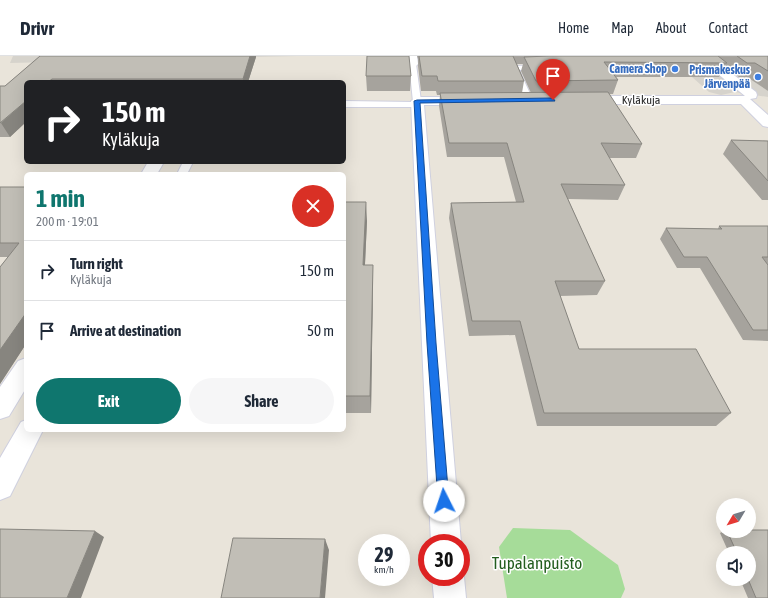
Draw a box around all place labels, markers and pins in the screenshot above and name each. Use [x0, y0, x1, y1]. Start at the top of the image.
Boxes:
pin [536, 59, 570, 100]
place label: Camera Shop [609, 62, 667, 76]
place label: Prismakeskus Järvenpää [689, 63, 751, 91]
marker: Camera Shop [670, 64, 680, 74]
marker: Prismakeskus Järvenpää [753, 72, 763, 82]

